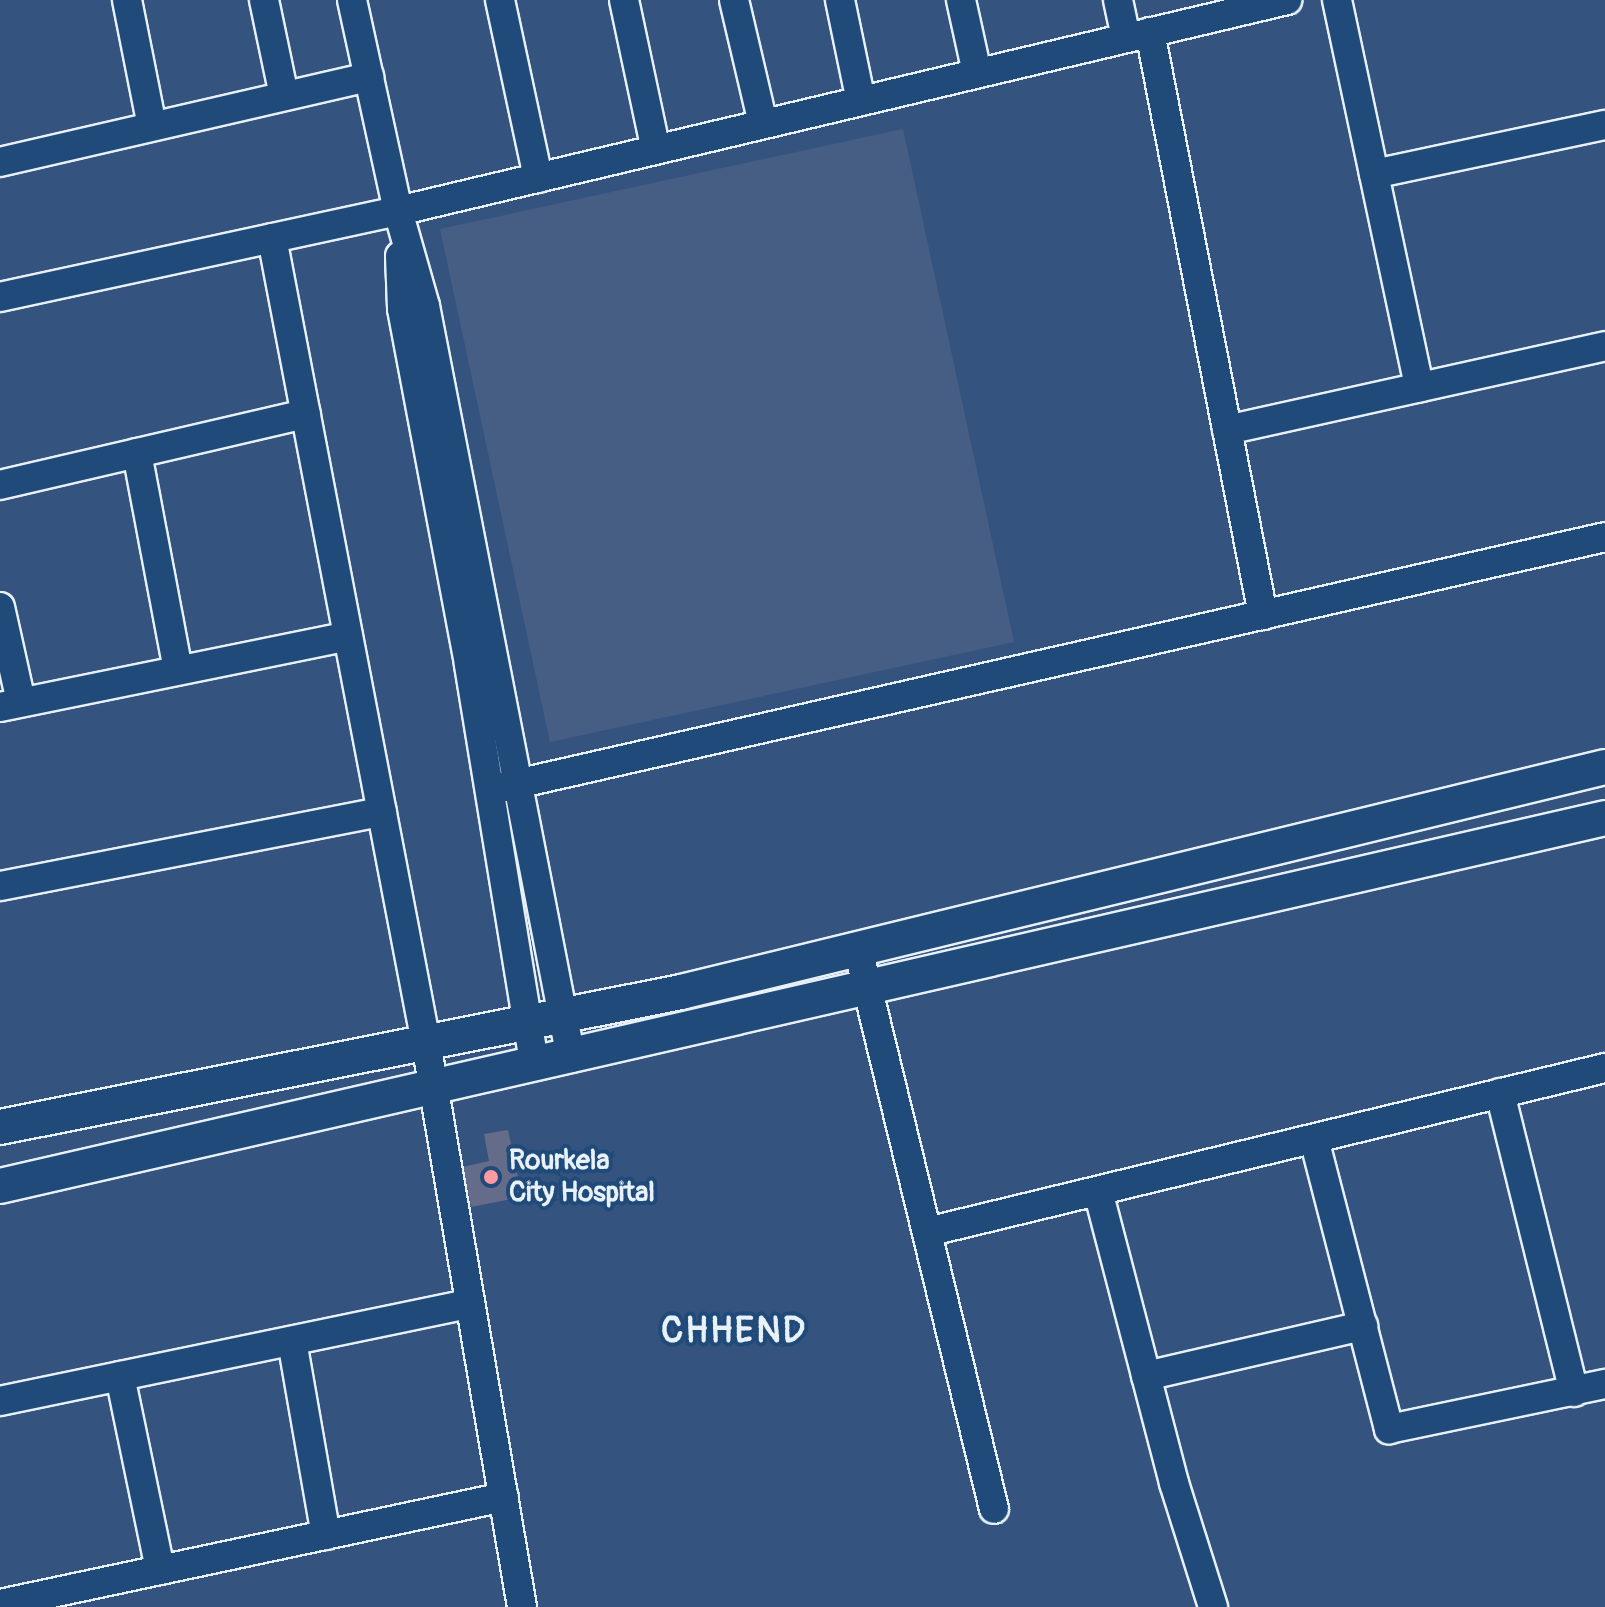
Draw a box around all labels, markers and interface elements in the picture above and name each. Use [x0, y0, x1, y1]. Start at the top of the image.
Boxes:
place label: Rourkela City Hospital [509, 1144, 655, 1210]
marker: Rourkela City Hospital [480, 1166, 502, 1188]
district label: CHHEND [661, 1309, 807, 1353]

